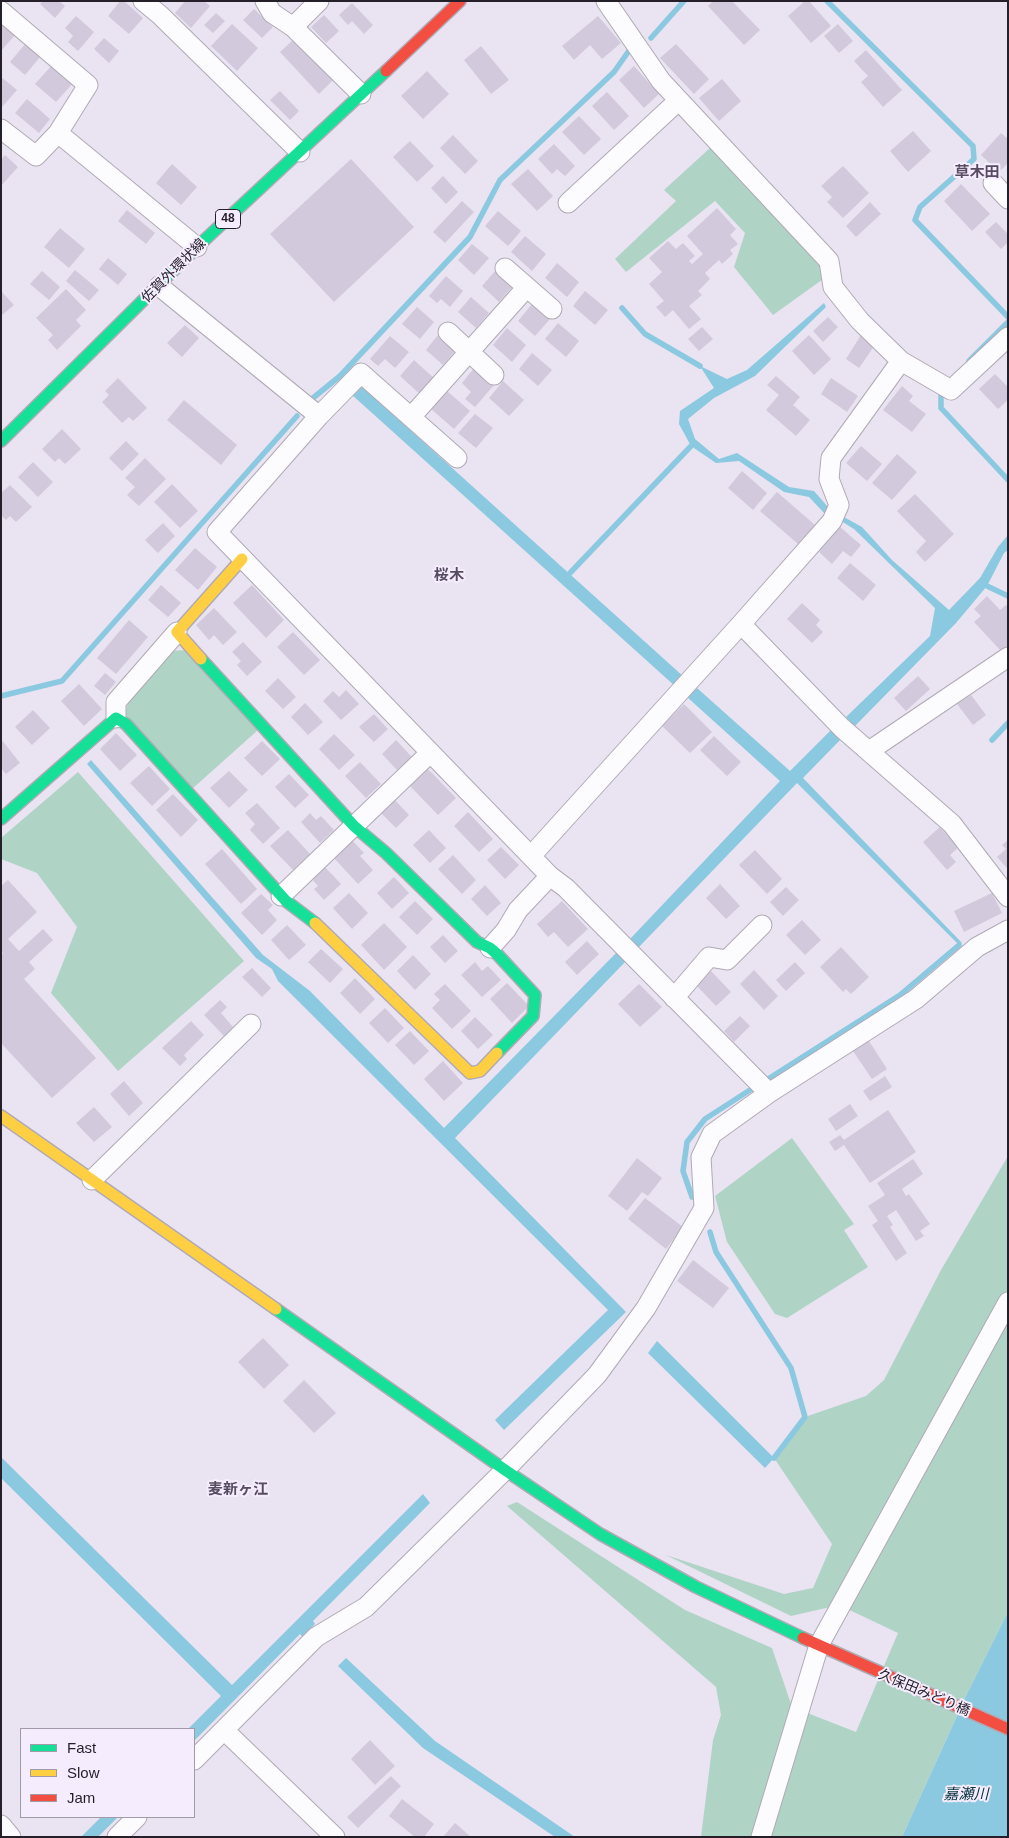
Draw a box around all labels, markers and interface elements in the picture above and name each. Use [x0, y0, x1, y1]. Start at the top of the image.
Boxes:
district label: 草木田 [955, 164, 999, 182]
road number: 48 [216, 210, 240, 228]
street label: 佐賀外環状線 [138, 235, 210, 307]
district label: 桜木 [434, 567, 464, 585]
district label: 麦新ヶ江 [208, 1481, 268, 1499]
street label: 久保田みどり橋 [876, 1666, 972, 1720]
legend [20, 1728, 195, 1818]
text: Fast [67, 1739, 96, 1756]
text: Slow [67, 1764, 100, 1781]
water label: 嘉瀬川 [944, 1786, 988, 1804]
text: Jam [67, 1789, 95, 1806]

